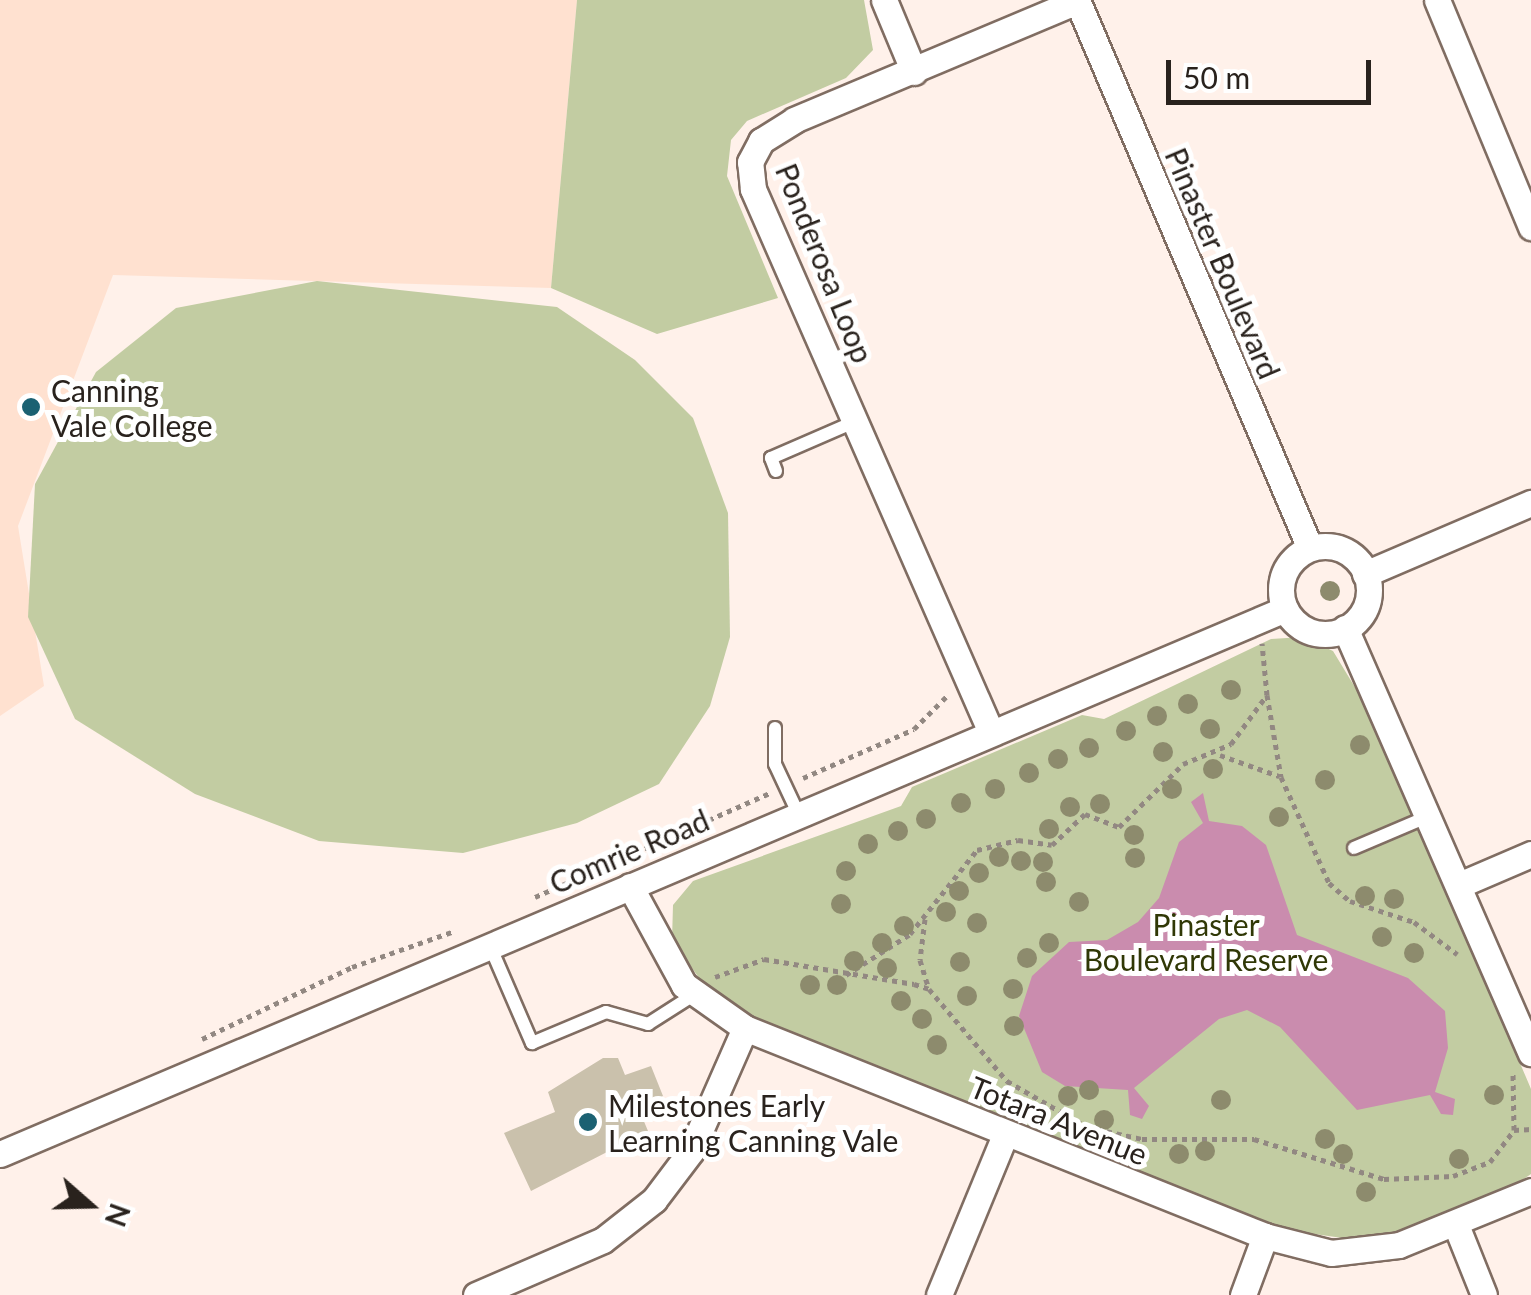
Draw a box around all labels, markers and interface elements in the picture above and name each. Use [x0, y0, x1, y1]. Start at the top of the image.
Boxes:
scale bar [1171, 40, 1376, 102]
text: 50 m [1183, 59, 1250, 95]
street label: Pinaster Boulevard [1158, 142, 1288, 384]
street label: Ponderosa Loop [769, 158, 881, 368]
place label: Canning Vale College [51, 372, 213, 442]
marker: Canning Vale College [20, 396, 42, 418]
street label: Comrie Road [544, 801, 714, 901]
park label: Pinaster Boulevard Reserve [1084, 906, 1328, 976]
street label: Totara Avenue [965, 1068, 1153, 1172]
place label: Milestones Early Learning Canning Vale [608, 1087, 900, 1158]
marker: Milestones Early Learning Canning Vale [577, 1111, 599, 1133]
north arrow [40, 1155, 140, 1255]
text: N [99, 1199, 138, 1231]

